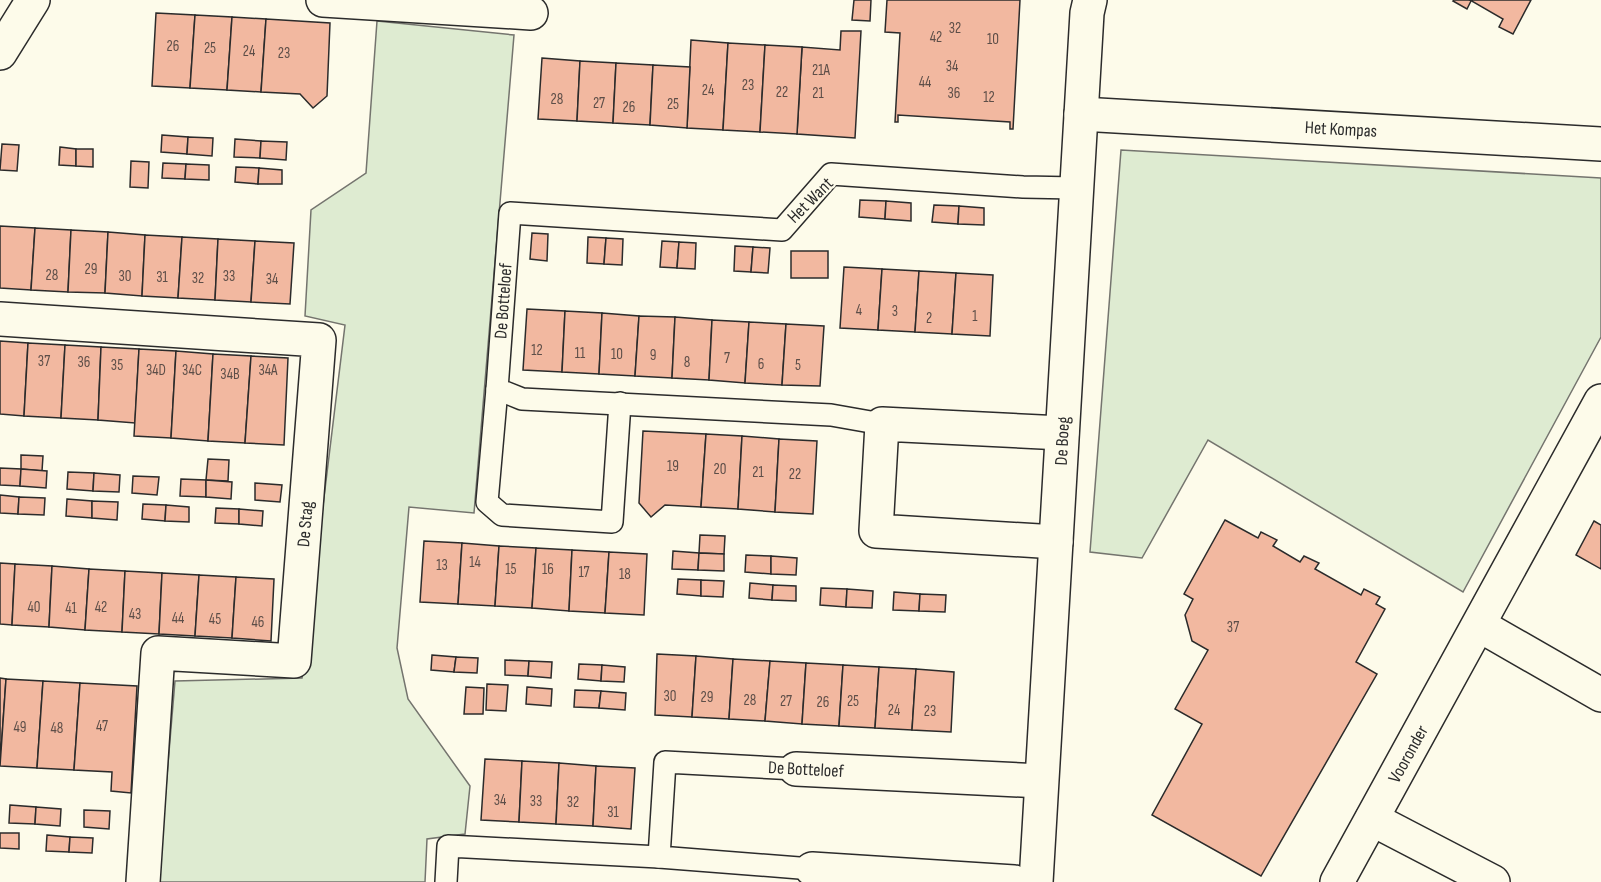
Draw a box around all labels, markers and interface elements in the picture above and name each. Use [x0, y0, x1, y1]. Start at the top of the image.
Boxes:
house number: 32 [949, 19, 961, 38]
house number: 42 [930, 28, 942, 47]
house number: 10 [987, 30, 999, 49]
house number: 26 [167, 37, 179, 56]
house number: 25 [204, 39, 216, 58]
house number: 24 [243, 42, 255, 61]
house number: 23 [278, 44, 290, 63]
house number: 34 [946, 57, 958, 76]
house number: 21A [812, 61, 831, 80]
house number: 44 [919, 73, 931, 92]
house number: 23 [742, 76, 754, 95]
house number: 24 [702, 81, 714, 100]
house number: 22 [776, 83, 788, 102]
house number: 21 [812, 84, 824, 103]
house number: 36 [948, 84, 960, 103]
house number: 12 [983, 88, 995, 107]
house number: 28 [551, 90, 563, 109]
house number: 27 [593, 94, 605, 113]
house number: 25 [667, 95, 679, 114]
house number: 26 [623, 98, 635, 117]
street label: Het Kompas [1304, 117, 1378, 142]
street label: Het Want [783, 173, 838, 228]
house number: 29 [85, 260, 97, 279]
street label: De Botteloef [490, 262, 517, 340]
house number: 28 [46, 266, 58, 285]
house number: 30 [119, 267, 131, 286]
house number: 33 [223, 267, 235, 286]
house number: 31 [156, 268, 169, 287]
house number: 32 [192, 269, 204, 288]
house number: 34 [266, 270, 278, 289]
house number: 4 [856, 301, 862, 320]
house number: 3 [892, 302, 898, 321]
house number: 1 [972, 307, 978, 326]
house number: 2 [926, 309, 932, 328]
house number: 12 [531, 341, 543, 360]
house number: 11 [575, 344, 586, 363]
house number: 10 [611, 345, 623, 364]
house number: 9 [650, 346, 656, 365]
house number: 7 [724, 349, 730, 368]
house number: 37 [38, 352, 50, 371]
house number: 36 [78, 353, 90, 372]
house number: 8 [684, 353, 690, 372]
house number: 6 [758, 355, 764, 374]
house number: 35 [111, 356, 123, 375]
house number: 5 [795, 356, 801, 375]
house number: 34D [146, 361, 166, 380]
house number: 34C [182, 361, 202, 380]
house number: 34A [258, 361, 278, 380]
house number: 34B [220, 365, 240, 384]
street label: De Boeg [1051, 416, 1074, 466]
house number: 19 [667, 457, 679, 476]
house number: 20 [714, 460, 726, 479]
house number: 21 [752, 463, 764, 482]
house number: 22 [789, 465, 801, 484]
street label: De Stag [293, 500, 318, 548]
house number: 14 [469, 553, 481, 572]
house number: 13 [436, 556, 448, 575]
house number: 15 [505, 560, 517, 579]
house number: 16 [542, 560, 554, 579]
house number: 17 [578, 563, 590, 582]
house number: 18 [619, 565, 631, 584]
house number: 40 [28, 598, 40, 617]
house number: 42 [95, 598, 107, 617]
house number: 41 [65, 599, 78, 618]
house number: 43 [129, 605, 141, 624]
house number: 44 [172, 609, 184, 628]
house number: 45 [209, 610, 221, 629]
house number: 46 [252, 613, 264, 632]
house number: 37 [1227, 618, 1239, 637]
house number: 30 [664, 687, 676, 706]
house number: 29 [701, 688, 713, 707]
house number: 28 [744, 691, 756, 710]
house number: 27 [780, 692, 792, 711]
house number: 25 [847, 692, 859, 711]
house number: 26 [817, 693, 829, 712]
house number: 24 [888, 701, 900, 720]
house number: 23 [924, 702, 936, 721]
house number: 47 [96, 717, 108, 736]
house number: 49 [14, 718, 26, 737]
house number: 48 [51, 719, 63, 738]
street label: Vooronder [1384, 722, 1433, 787]
street label: De Botteloef [768, 757, 845, 782]
house number: 34 [494, 791, 506, 810]
house number: 33 [530, 792, 542, 811]
house number: 32 [567, 793, 579, 812]
house number: 31 [607, 803, 620, 822]

